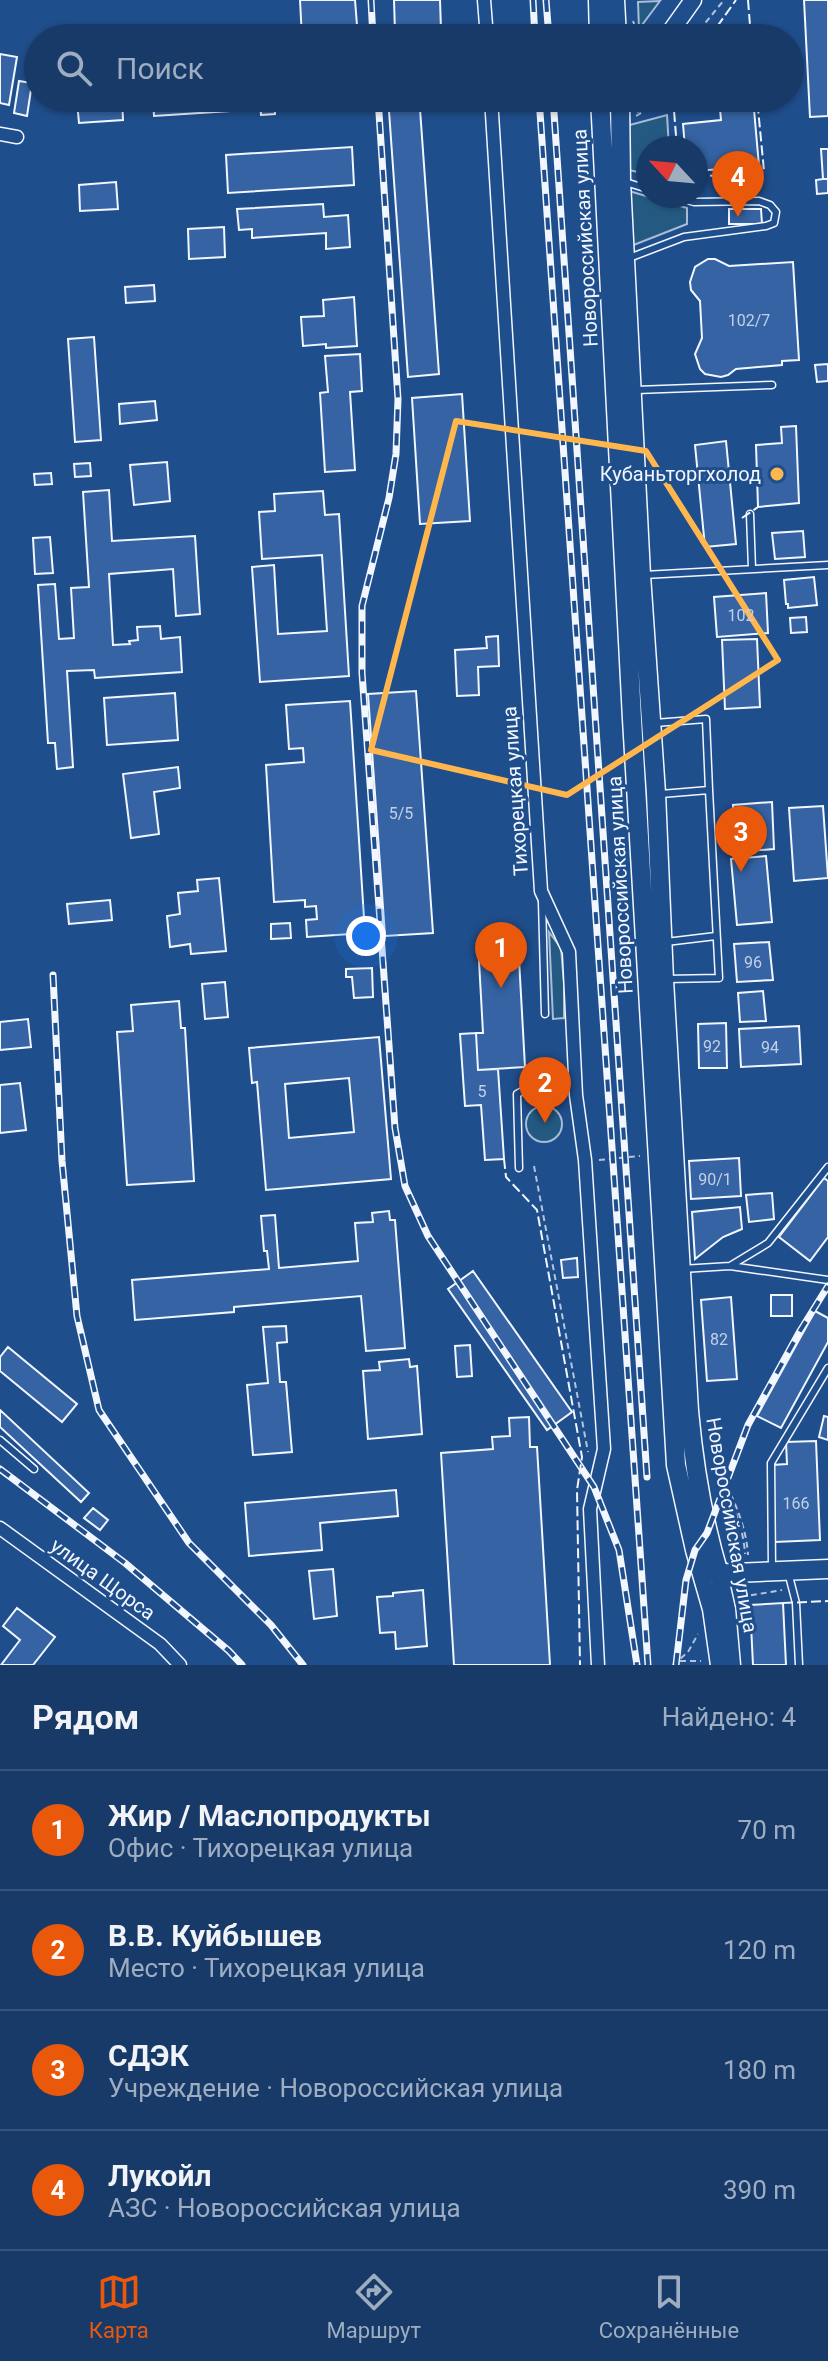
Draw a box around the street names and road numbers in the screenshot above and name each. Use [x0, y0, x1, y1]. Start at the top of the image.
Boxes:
street label: Новороссийская улица [567, 128, 603, 348]
street label: Тихорецкая улица [497, 705, 533, 877]
street label: Новороссийская улица [602, 775, 638, 995]
street label: Новороссийская улица [701, 1415, 763, 1635]
street label: улица Щорса [46, 1533, 160, 1625]

